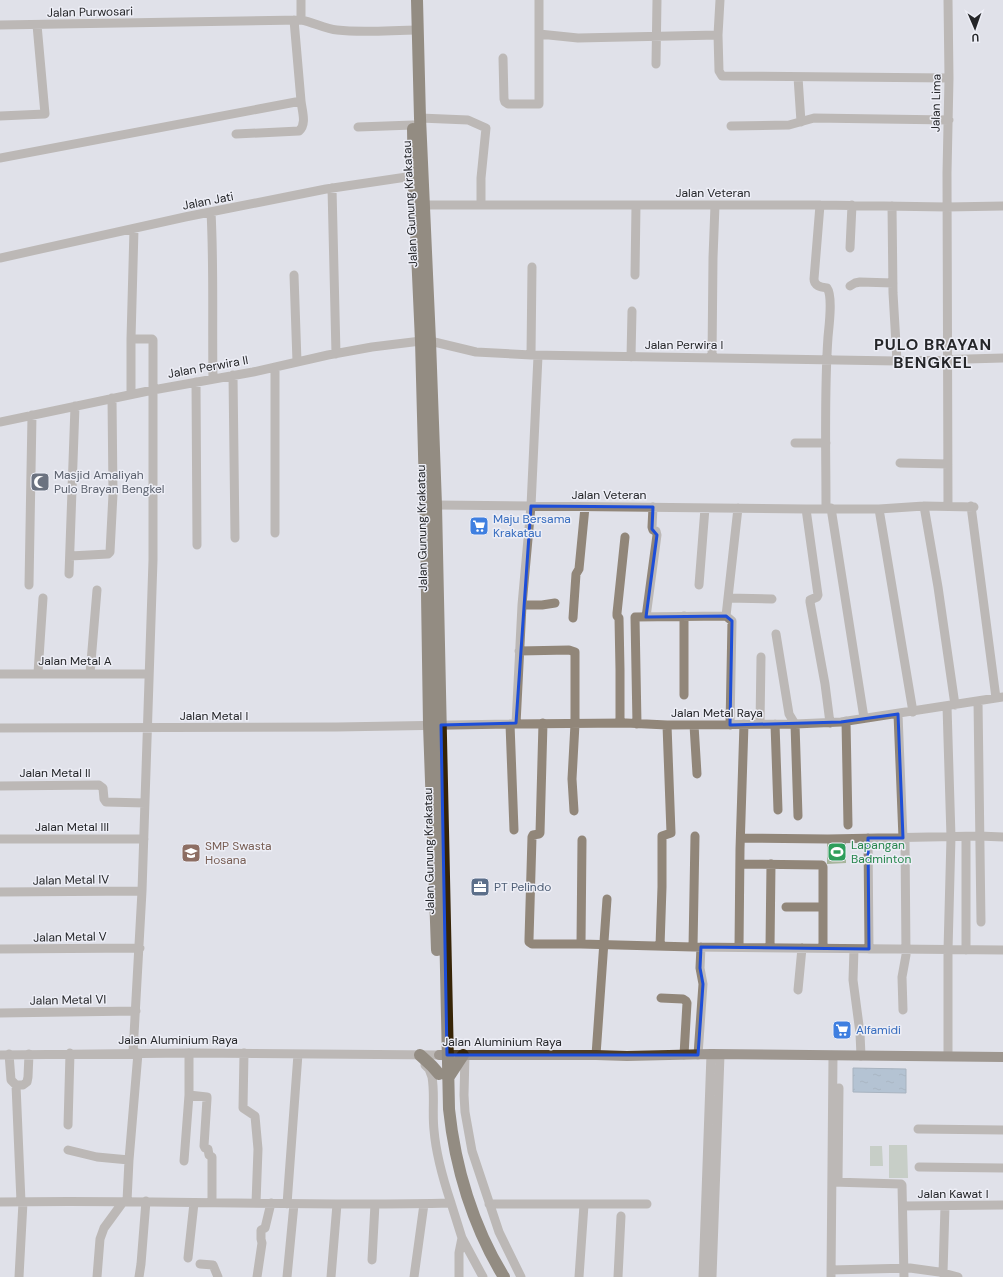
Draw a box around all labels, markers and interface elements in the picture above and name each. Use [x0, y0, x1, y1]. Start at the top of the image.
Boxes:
street label: Jalan Purwosari [47, 3, 133, 21]
north arrow [955, 8, 995, 48]
text: U [971, 31, 979, 45]
street label: Jalan Lima [927, 74, 945, 132]
street label: Jalan Gunung Krakatau [399, 140, 421, 268]
street label: Jalan Veteran [676, 185, 751, 201]
street label: Jalan Jati [181, 188, 235, 214]
district label: PULO BRAYAN BENGKEL [874, 334, 992, 373]
street label: Jalan Perwira I [645, 337, 723, 353]
street label: Jalan Perwira II [166, 352, 250, 382]
street label: Jalan Gunung Krakatau [413, 464, 431, 592]
place label: Masjid Amaliyah Pulo Brayan Bengkel [54, 467, 165, 497]
mosque icon: Masjid Amaliyah Pulo Brayan Bengkel [29, 471, 51, 493]
street label: Jalan Veteran [572, 487, 647, 503]
place label: Maju Bersama Krakatau [493, 511, 571, 541]
supermarket icon: Maju Bersama Krakatau [468, 515, 490, 537]
street label: Jalan Metal A [38, 653, 112, 669]
street label: Jalan Metal Raya [671, 705, 763, 721]
street label: Jalan Metal I [180, 708, 248, 724]
street label: Jalan Metal II [19, 765, 91, 781]
street label: Jalan Gunung Krakatau [420, 787, 438, 915]
street label: Jalan Metal III [35, 819, 109, 835]
place label: Lapangan Badminton [851, 837, 911, 867]
place label: SMP Swasta Hosana [205, 838, 272, 868]
sports icon: Lapangan Badminton [826, 841, 848, 863]
school or university icon: SMP Swasta Hosana [180, 842, 202, 864]
street label: Jalan Metal IV [33, 871, 109, 889]
office icon: PT Pelindo [469, 876, 491, 898]
place label: PT Pelindo [494, 879, 551, 895]
street label: Jalan Metal V [33, 928, 107, 946]
street label: Jalan Metal VI [30, 991, 106, 1009]
supermarket icon: Alfamidi [831, 1019, 853, 1041]
place label: Alfamidi [856, 1022, 901, 1038]
street label: Jalan Aluminium Raya [118, 1032, 238, 1048]
street label: Jalan Aluminium Raya [442, 1034, 562, 1050]
street label: Jalan Kawat I [918, 1186, 988, 1202]

